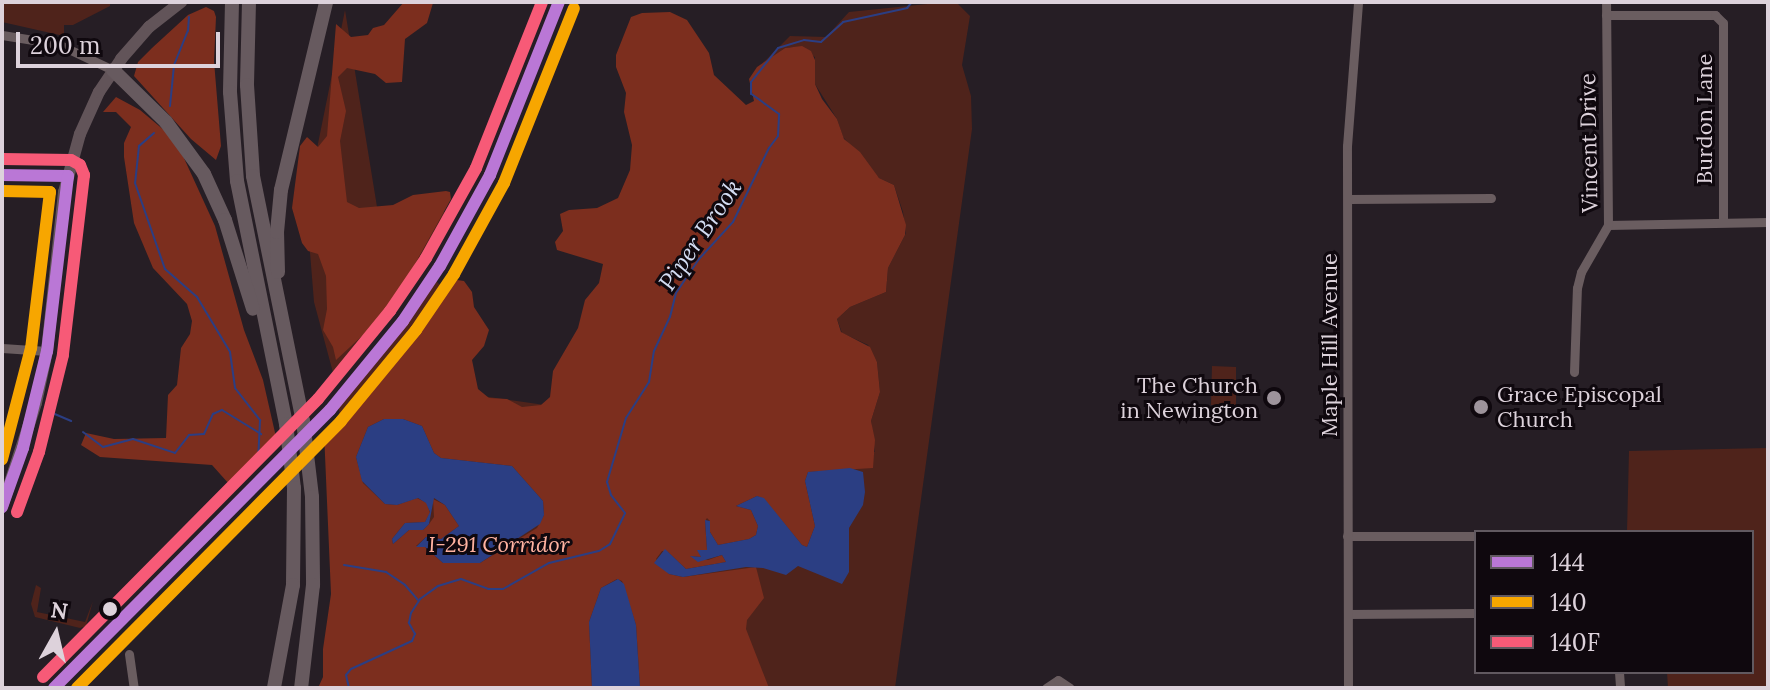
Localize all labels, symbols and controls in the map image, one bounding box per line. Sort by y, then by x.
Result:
scale bar [20,16,224,66]
text: 200 m [30,30,100,61]
street label: Burdon Lane [1692,53,1718,185]
street label: Vincent Drive [1575,73,1603,213]
water label: Piper Brook [652,174,748,296]
street label: Maple Hill Avenue [1317,253,1343,437]
place label: The Church in Newington [1120,372,1258,424]
place label: Grace Episcopal Church [1497,381,1662,432]
marker: The Church in Newington [1265,389,1283,407]
marker: Grace Episcopal Church [1472,398,1490,416]
legend [1474,530,1754,674]
park label: I-291 Corridor [428,532,570,558]
text: 144 [1550,547,1585,578]
text: 140 [1550,587,1587,618]
north arrow [16,594,96,674]
text: N [49,595,70,625]
unlabelled marker [102,601,118,617]
text: 140F [1550,627,1600,658]

